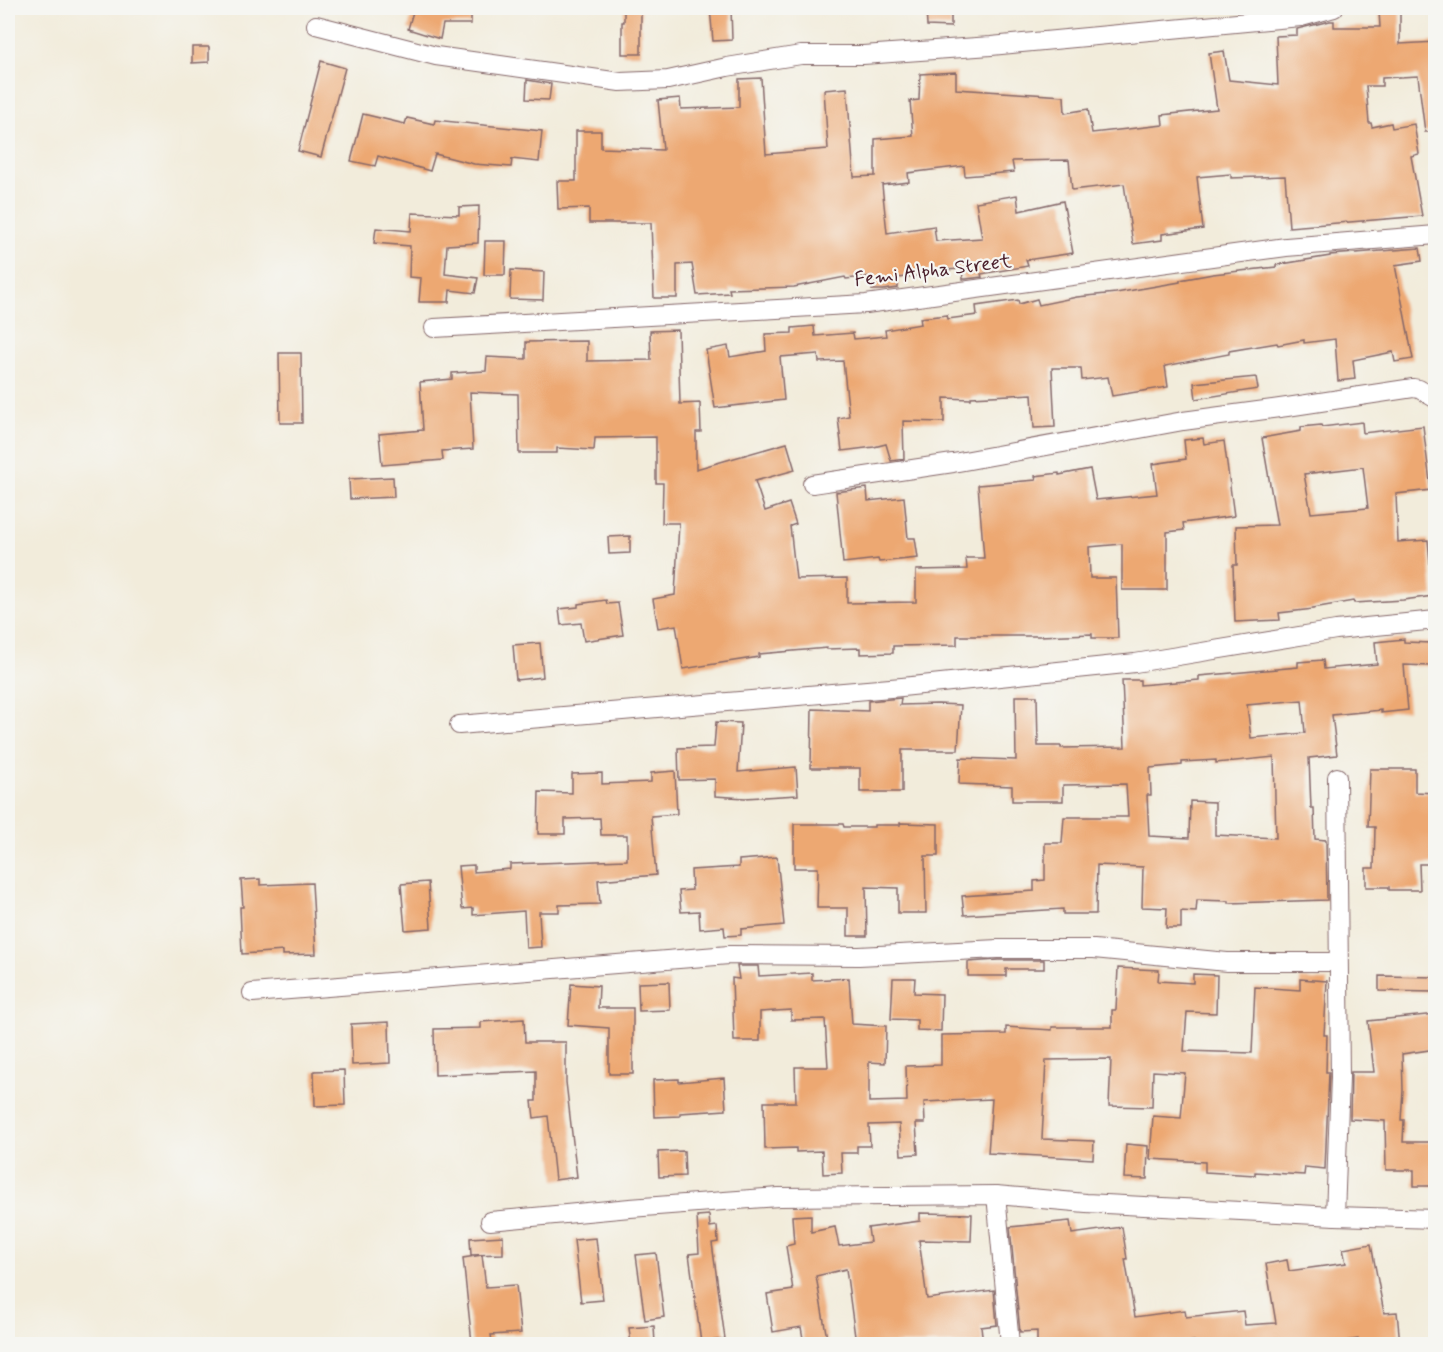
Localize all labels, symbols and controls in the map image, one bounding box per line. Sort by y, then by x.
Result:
street label: Femi Alpha Street [853,248,1013,294]

